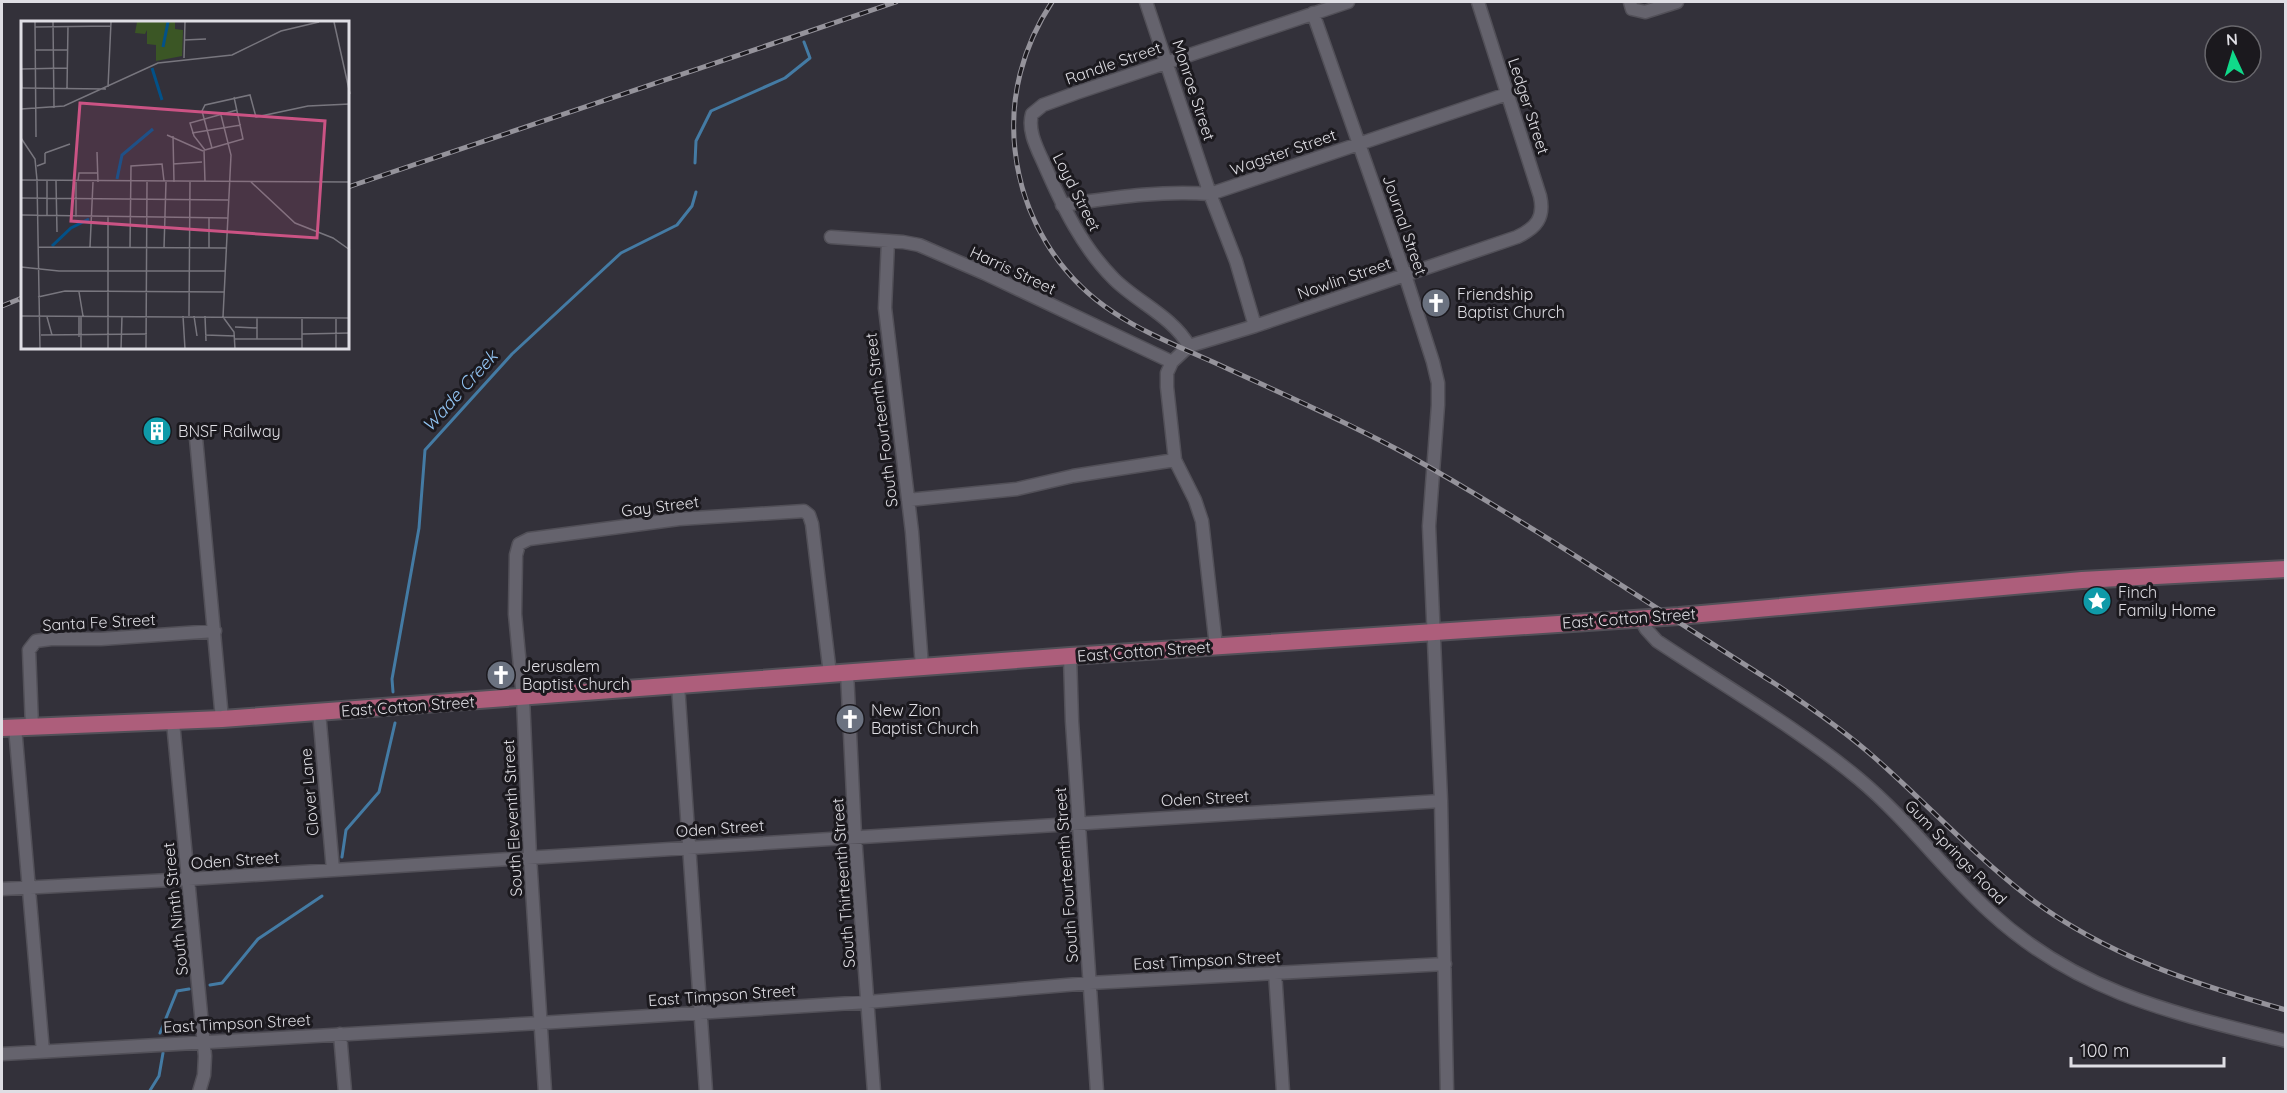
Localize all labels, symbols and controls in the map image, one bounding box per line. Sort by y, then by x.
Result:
inset map [21,21,350,350]
north arrow [2203,24,2263,84]
text: N [2225,29,2239,49]
street label: Randle Street [1062,37,1164,89]
street label: Monroe Street [1168,37,1220,143]
street label: Ledger Street [1504,55,1554,157]
street label: Wagster Street [1227,124,1339,180]
street label: Loyd Street [1049,150,1105,234]
street label: Journal Street [1378,172,1432,278]
street label: Harris Street [967,241,1059,299]
street label: Nowlin Street [1295,253,1393,303]
place label: Friendship Baptist Church [1457,284,1565,322]
church icon: Friendship Baptist Church [1420,287,1452,319]
street label: South Fourteenth Street [860,332,902,508]
water label: Wade Creek [417,344,503,436]
building icon: BNSF Railway [141,415,173,447]
place label: BNSF Railway [178,421,281,441]
street label: Gay Street [620,491,700,521]
place label: Finch Family Home [2118,582,2216,620]
place icon: Finch Family Home [2081,585,2113,617]
street label: East Cotton Street [1561,603,1697,633]
street label: Santa Fe Street [42,609,156,635]
street label: East Cotton Street [1076,636,1212,666]
place label: Jerusalem Baptist Church [522,656,630,694]
church icon: Jerusalem Baptist Church [485,659,517,691]
street label: East Cotton Street [340,691,476,721]
place label: New Zion Baptist Church [871,700,979,738]
church icon: New Zion Baptist Church [834,703,866,735]
street label: South Eleventh Street [498,739,526,897]
street label: Clover Lane [295,747,323,837]
street label: Oden Street [1160,786,1250,810]
street label: South Fourteenth Street [1050,787,1082,963]
street label: Gum Springs Road [1901,795,2011,909]
street label: South Thirteenth Street [827,797,859,969]
street label: Oden Street [675,815,765,841]
street label: South Ninth Street [158,842,192,976]
street label: Oden Street [190,847,280,873]
street label: East Timpson Street [1133,946,1281,974]
street label: East Timpson Street [647,980,797,1010]
street label: East Timpson Street [163,1009,311,1037]
scale bar [2071,1030,2224,1068]
text: 100 m [2080,1039,2129,1062]

